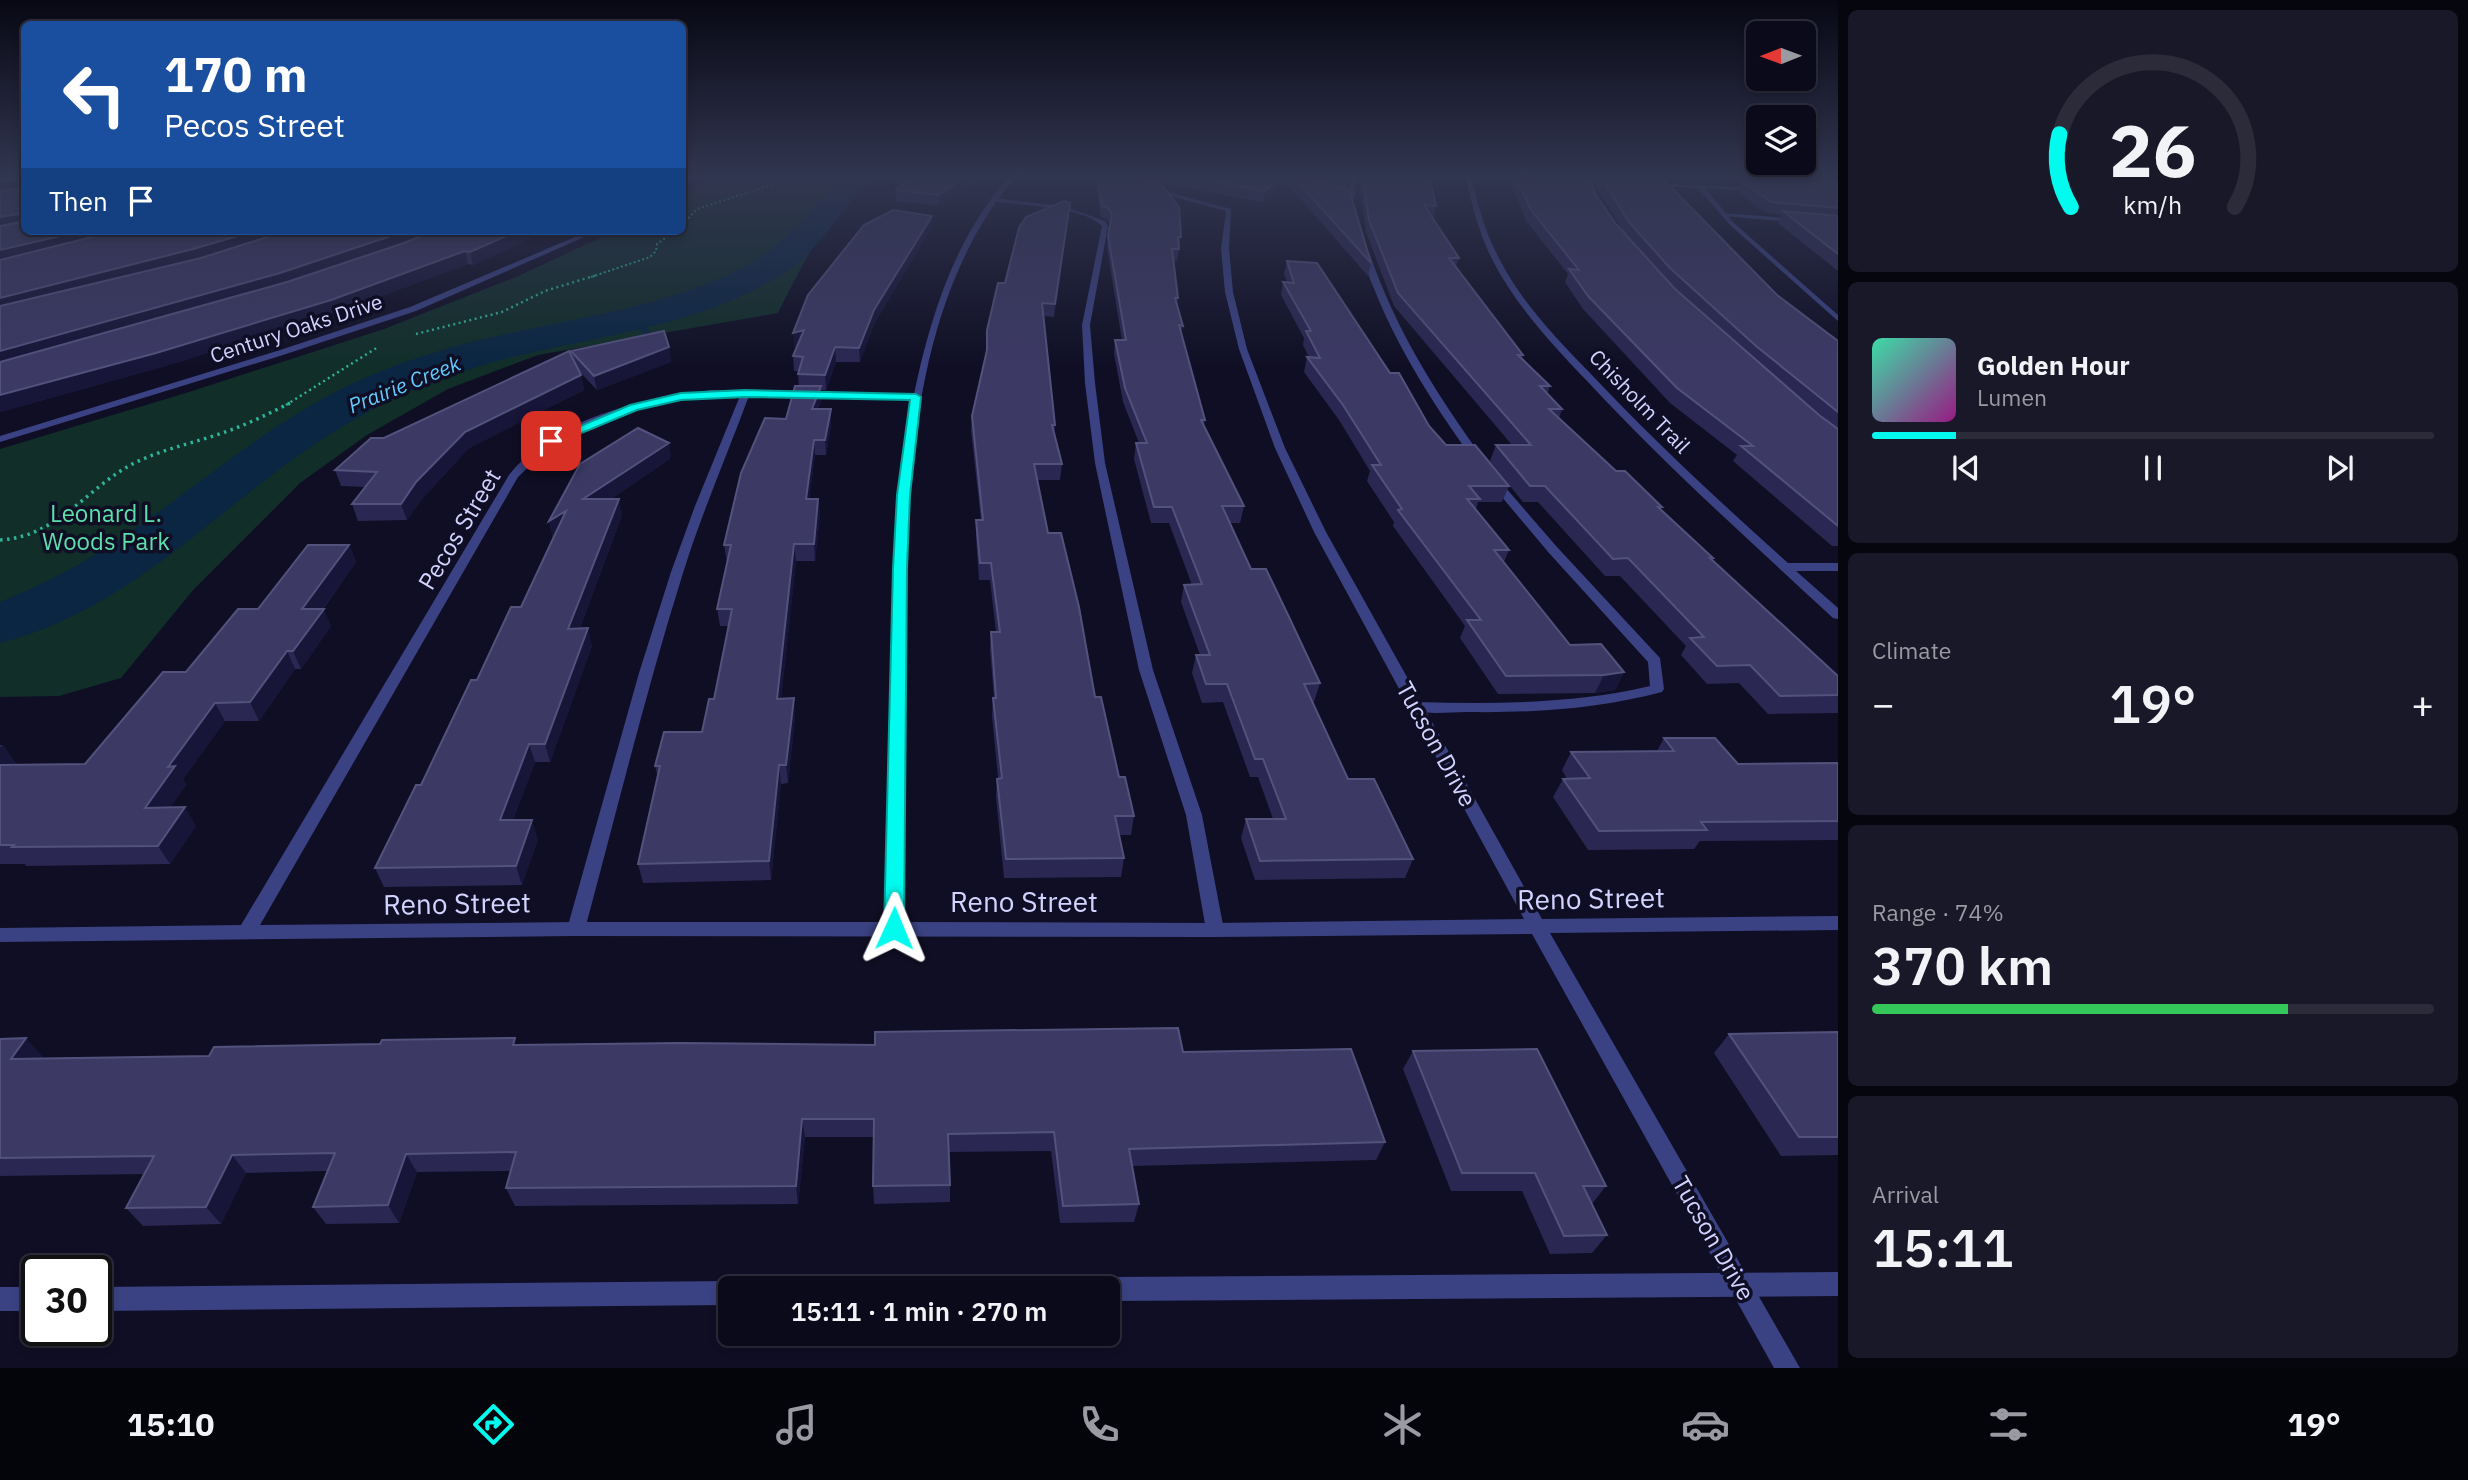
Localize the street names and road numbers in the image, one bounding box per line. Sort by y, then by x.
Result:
street label: Century Oaks Drive [206,287,386,369]
street label: Chisholm Trail [1583,343,1697,459]
street label: Pecos Street [410,463,508,595]
street label: Tucson Drive [1389,676,1485,812]
street label: Reno Street [1517,878,1665,918]
street label: Reno Street [383,883,531,923]
street label: Reno Street [950,883,1098,920]
street label: Tucson Drive [1666,1170,1762,1306]

